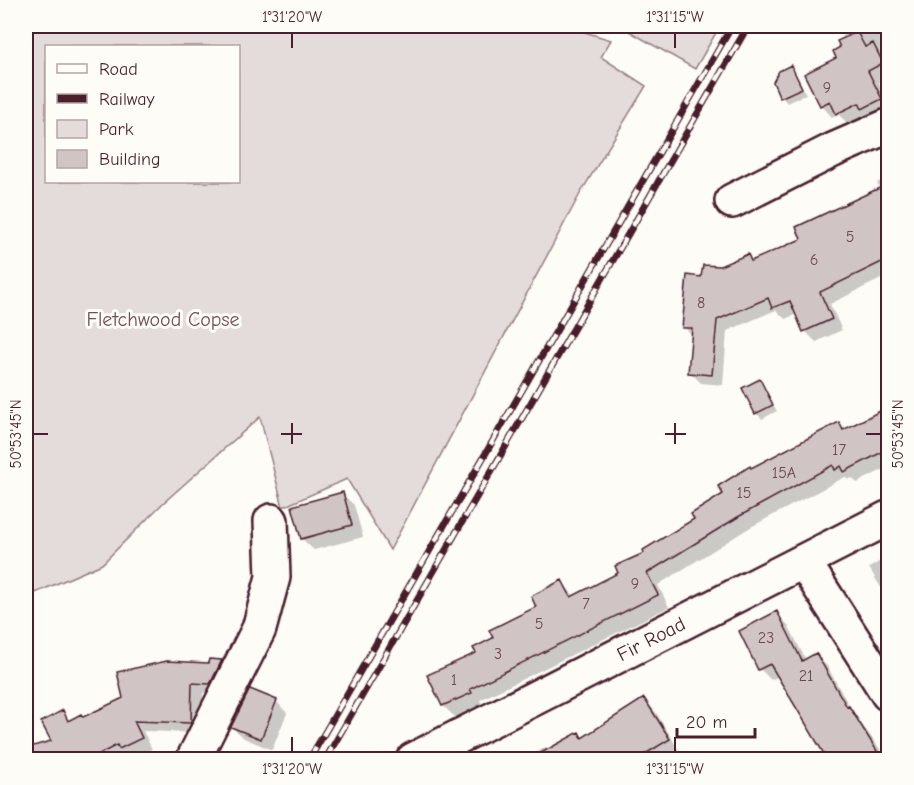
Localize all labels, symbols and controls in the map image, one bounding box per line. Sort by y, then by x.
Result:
text: 1°31'20"W [262,8,322,26]
text: 1°31'15"W [646,8,704,26]
legend [45,45,240,183]
text: Road [99,59,138,80]
house number: 9 [823,79,831,97]
text: Railway [99,89,156,110]
text: Park [99,119,134,140]
text: Building [99,149,161,170]
house number: 5 [846,228,854,246]
house number: 6 [810,251,818,269]
house number: 8 [697,294,705,312]
park label: Fletchwood Copse [86,308,240,331]
text: 50°53'45"N [7,399,25,469]
text: 50°53'45"N [889,399,907,469]
house number: 17 [832,441,846,459]
house number: 15A [772,464,796,482]
house number: 15 [736,484,752,502]
house number: 9 [631,575,639,593]
house number: 7 [582,595,590,613]
street label: Fir Road [613,612,689,666]
house number: 5 [535,615,543,633]
house number: 23 [758,629,774,647]
house number: 3 [494,645,502,663]
house number: 21 [799,667,813,685]
house number: 1 [451,671,457,689]
scale bar [677,701,755,739]
text: 20 m [686,712,727,733]
text: 1°31'20"W [262,760,322,778]
text: 1°31'15"W [646,760,704,778]

